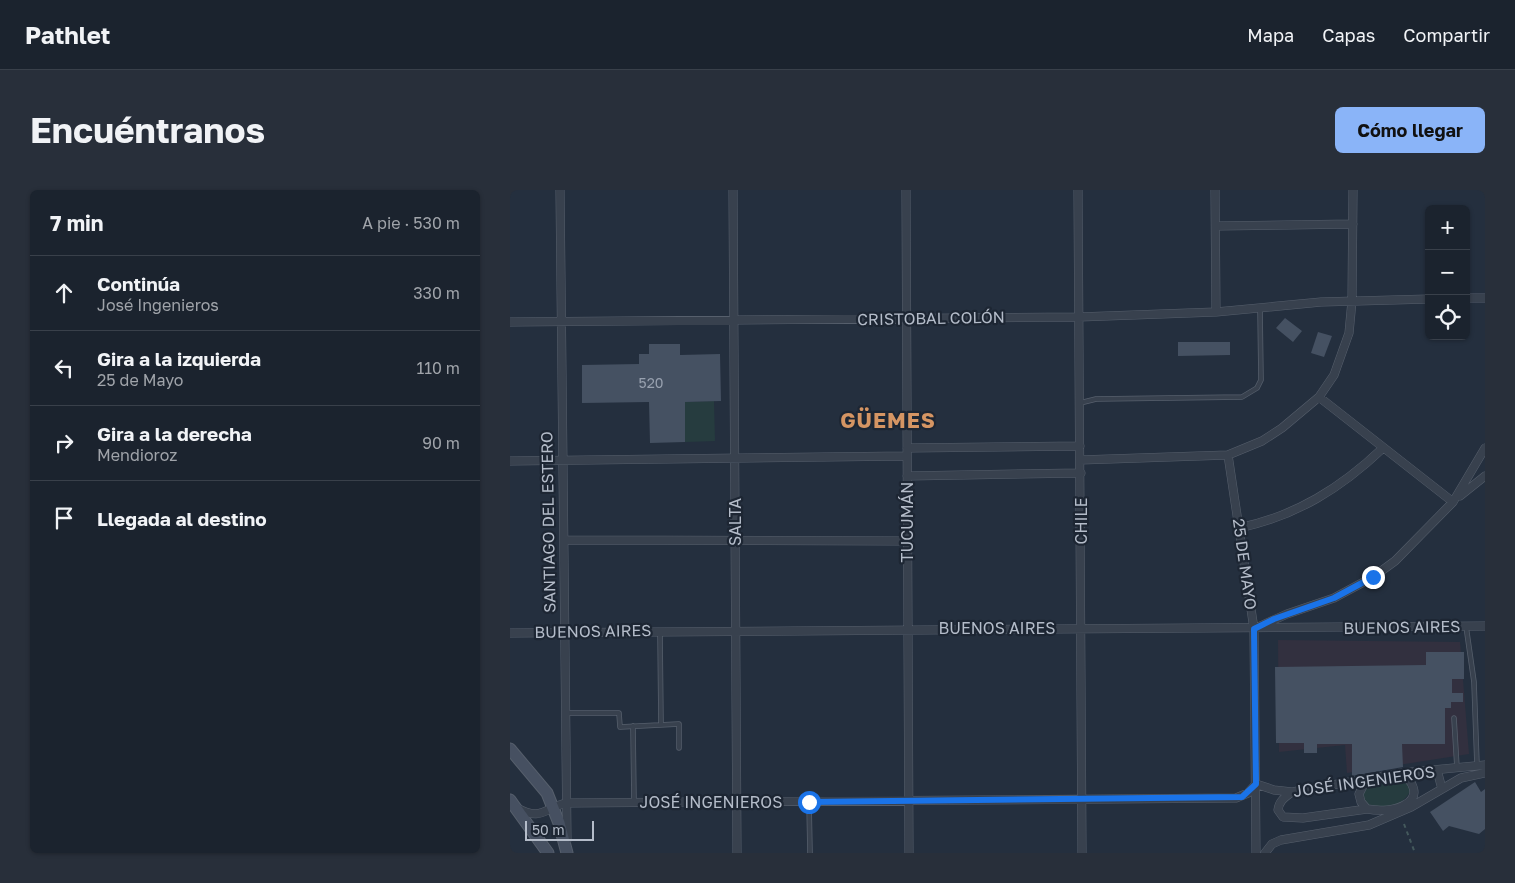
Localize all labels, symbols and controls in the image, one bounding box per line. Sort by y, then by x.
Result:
text: Pathlet [25,20,110,49]
text: Mapa [1247,24,1294,46]
text: Capas [1322,24,1375,46]
text: Compartir [1403,24,1490,46]
button: Cómo llegar [1335,107,1485,153]
text: Encuéntranos [30,109,265,151]
map controls [1425,205,1470,340]
button: + [1425,205,1470,250]
text: 7 min [50,210,104,236]
text: A pie · 530 m [362,213,460,233]
button: − [1425,250,1470,295]
text: Continúa [97,272,180,295]
icon: ahead [50,279,78,307]
text: 330 m [413,283,460,303]
text: José Ingenieros [97,295,219,315]
button: locate [1425,295,1470,340]
street label: CRISTOBAL COLÓN [857,307,1005,329]
text: Gira a la izquierda [97,347,261,370]
icon: left [50,354,78,382]
text: 110 m [416,358,460,378]
text: 25 de Mayo [97,370,183,390]
house number: 520 [639,374,663,391]
district label: GÜEMES [840,407,936,433]
text: Gira a la derecha [97,422,252,445]
icon: right [50,429,78,457]
street label: SANTIAGO DEL ESTERO [536,431,560,613]
text: 90 m [422,433,460,453]
text: Mendioroz [97,445,177,465]
street label: TUCUMÁN [897,482,917,562]
street label: SALTA [725,498,745,546]
street label: CHILE [1071,498,1091,544]
icon: arrive [50,504,78,532]
text: Llegada al destino [97,507,267,530]
street label: 25 DE MAYO [1229,517,1261,611]
route end [1362,566,1385,589]
street label: BUENOS AIRES [1343,616,1461,638]
street label: BUENOS AIRES [938,618,1056,638]
street label: BUENOS AIRES [534,620,652,642]
street label: JOSÉ INGENIEROS [1292,761,1436,801]
route start [798,791,821,814]
street label: JOSÉ INGENIEROS [640,792,782,812]
scale bar [525,818,594,841]
text: 50 m [532,821,565,838]

